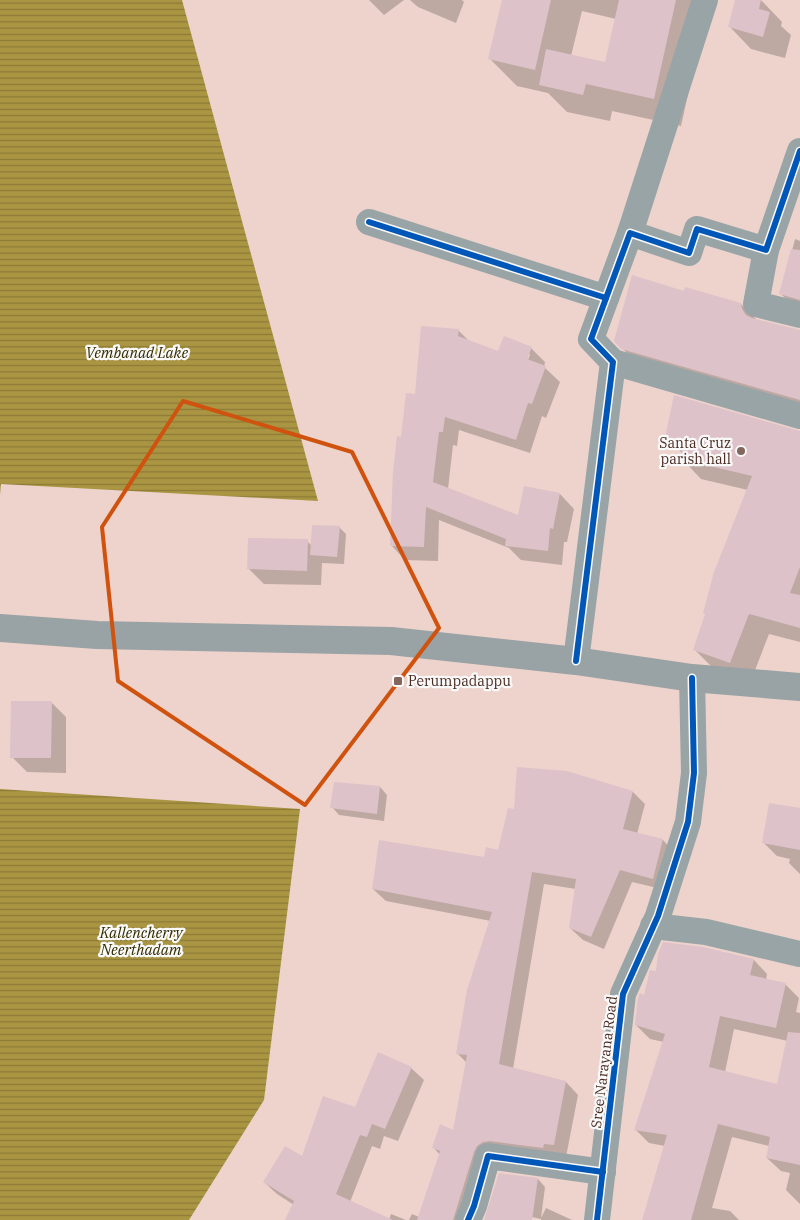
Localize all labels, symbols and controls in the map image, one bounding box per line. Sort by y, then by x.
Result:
water label: Vembanad Lake [86,343,189,362]
place label: Santa Cruz parish hall [659,434,731,468]
marker: Santa Cruz parish hall [735,445,747,457]
place label: Perumpadappu [408,672,511,690]
marker: Perumpadappu [392,675,404,687]
water label: Kallencherry Neerthadam [99,923,184,959]
street label: Sree Narayana Road [587,994,621,1129]

